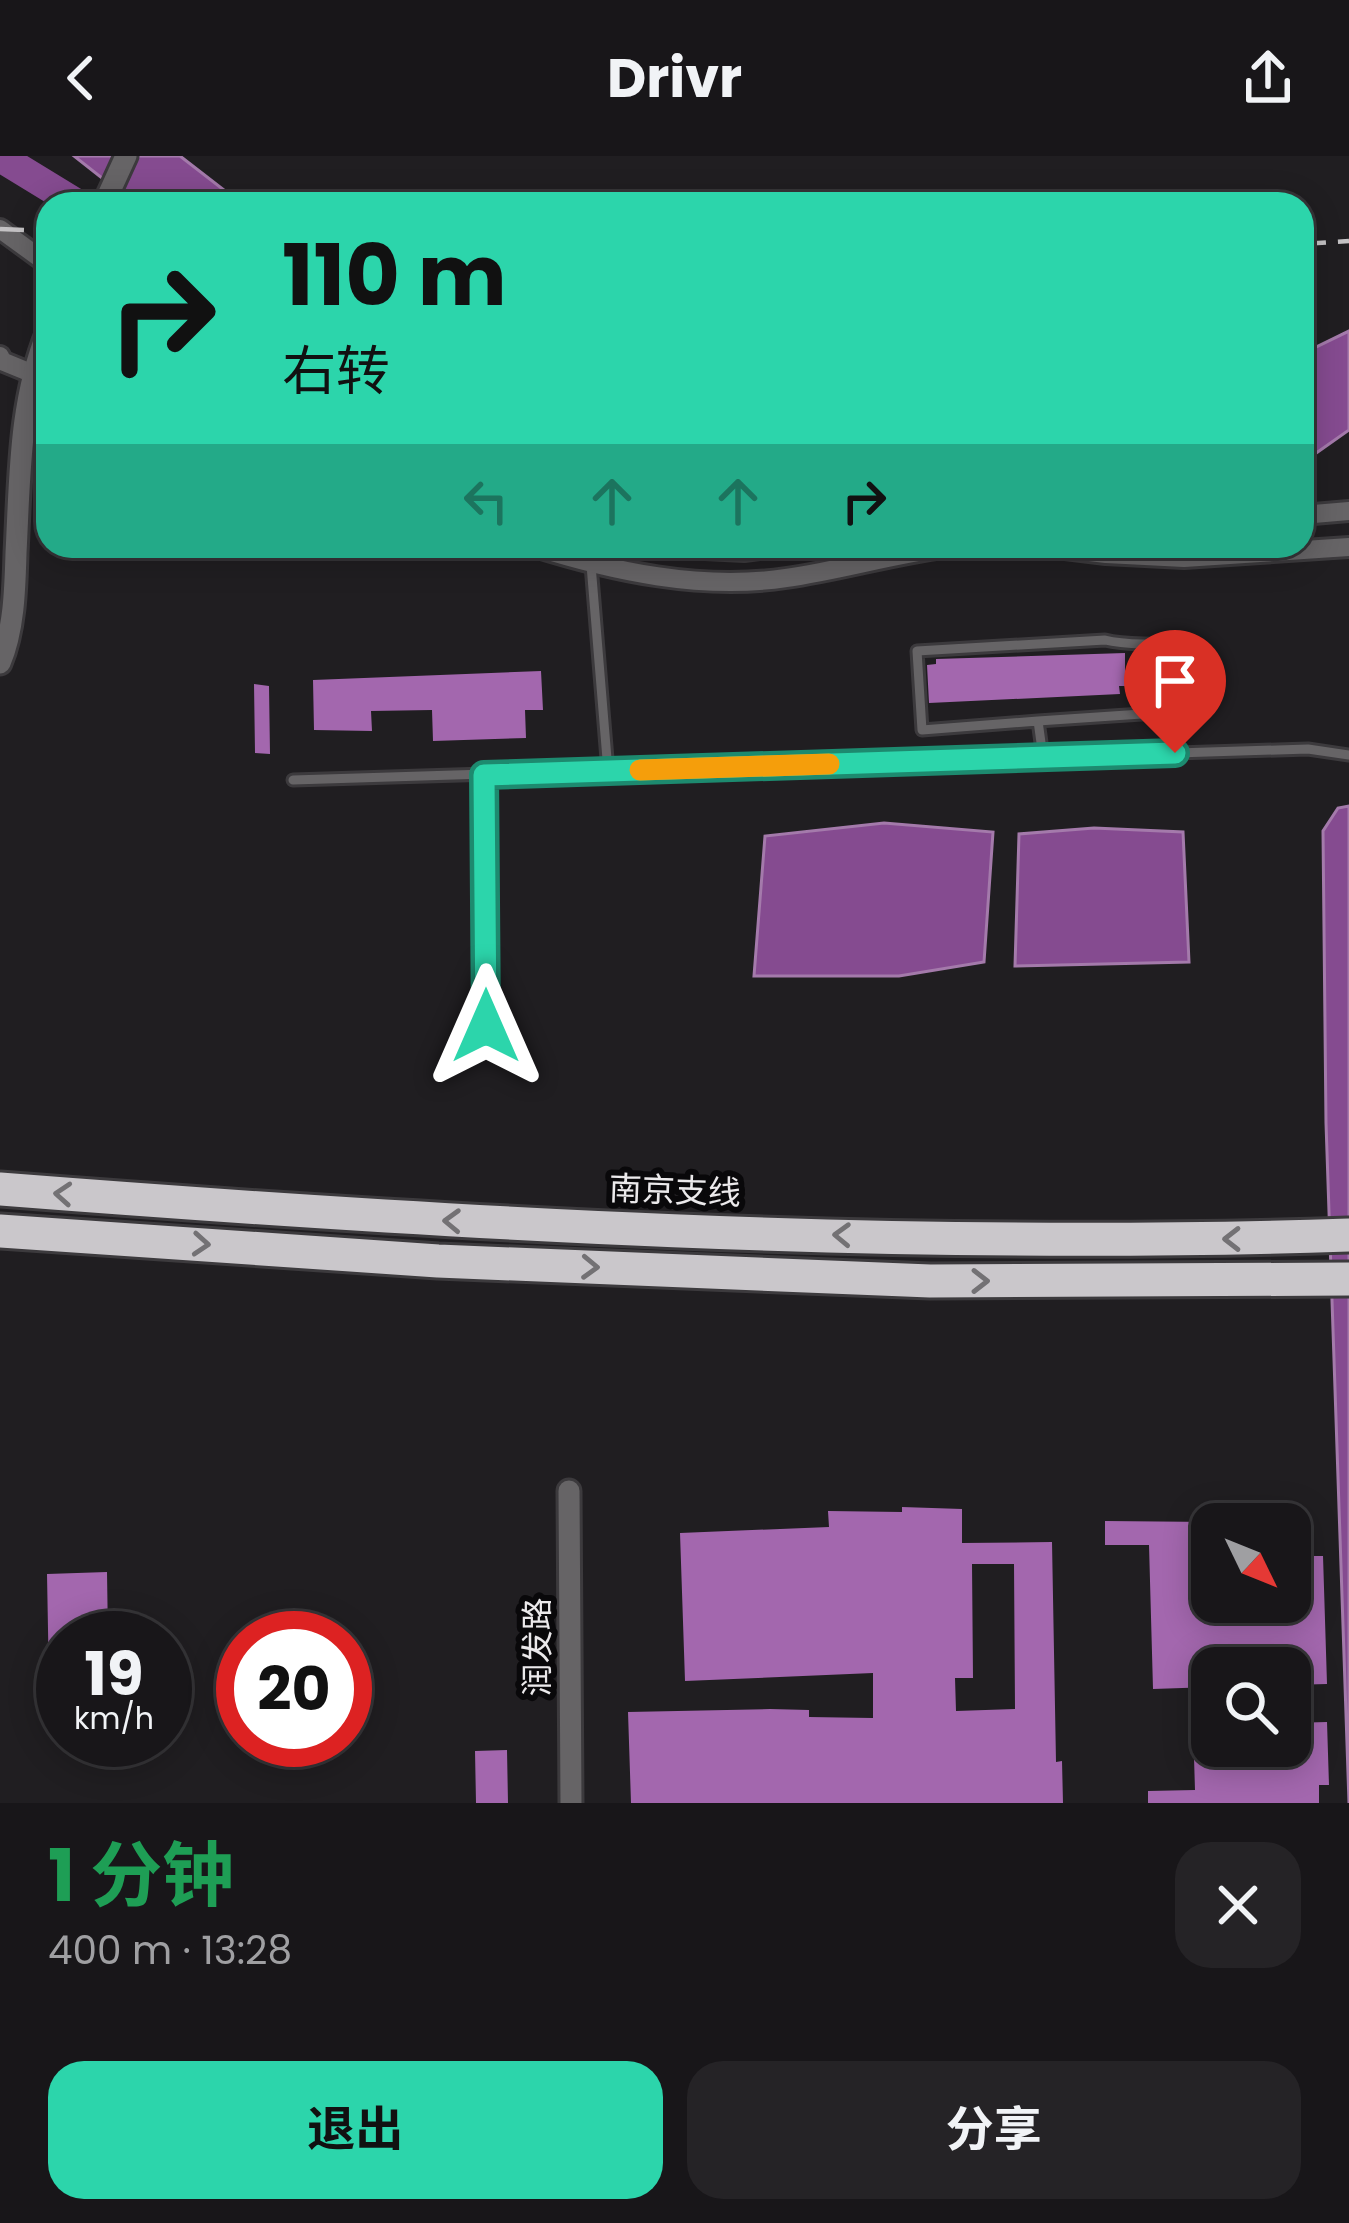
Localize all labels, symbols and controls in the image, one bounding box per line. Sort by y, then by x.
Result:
text: Drivr [607,40,742,116]
icon: back [48,45,114,111]
icon: share [1235,45,1301,111]
text: 110 m [282,217,507,334]
icon: right [84,240,240,396]
text: 右转 [282,333,390,409]
icon: left [453,468,519,534]
icon: ahead [579,468,645,534]
icon: ahead [705,468,771,534]
icon: right [831,468,897,534]
pin [1124,630,1226,753]
icon: arrive [1142,648,1208,714]
position arrow [423,963,549,1089]
street label: 南京支线 [608,1165,742,1216]
one-way arrow [53,1182,72,1208]
one-way arrow [442,1208,461,1234]
one-way arrow [832,1222,851,1248]
one-way arrow [1222,1226,1241,1252]
one-way arrow [192,1231,211,1257]
one-way arrow [581,1254,600,1280]
one-way arrow [972,1268,990,1294]
north arrow [1191,1503,1311,1623]
map controls [1191,1503,1311,1767]
street label: 润发路 [514,1598,561,1697]
speed limit sign: 20 [216,1611,372,1767]
text: 19 [84,1632,144,1716]
button: search [1191,1647,1311,1767]
text: km/h [74,1697,154,1740]
text: 1 分钟 [48,1825,234,1926]
button: close [1175,1842,1301,1968]
text: 400 m · 13:28 [48,1923,292,1978]
button: 退出 [48,2061,663,2199]
button: 分享 [687,2061,1301,2199]

